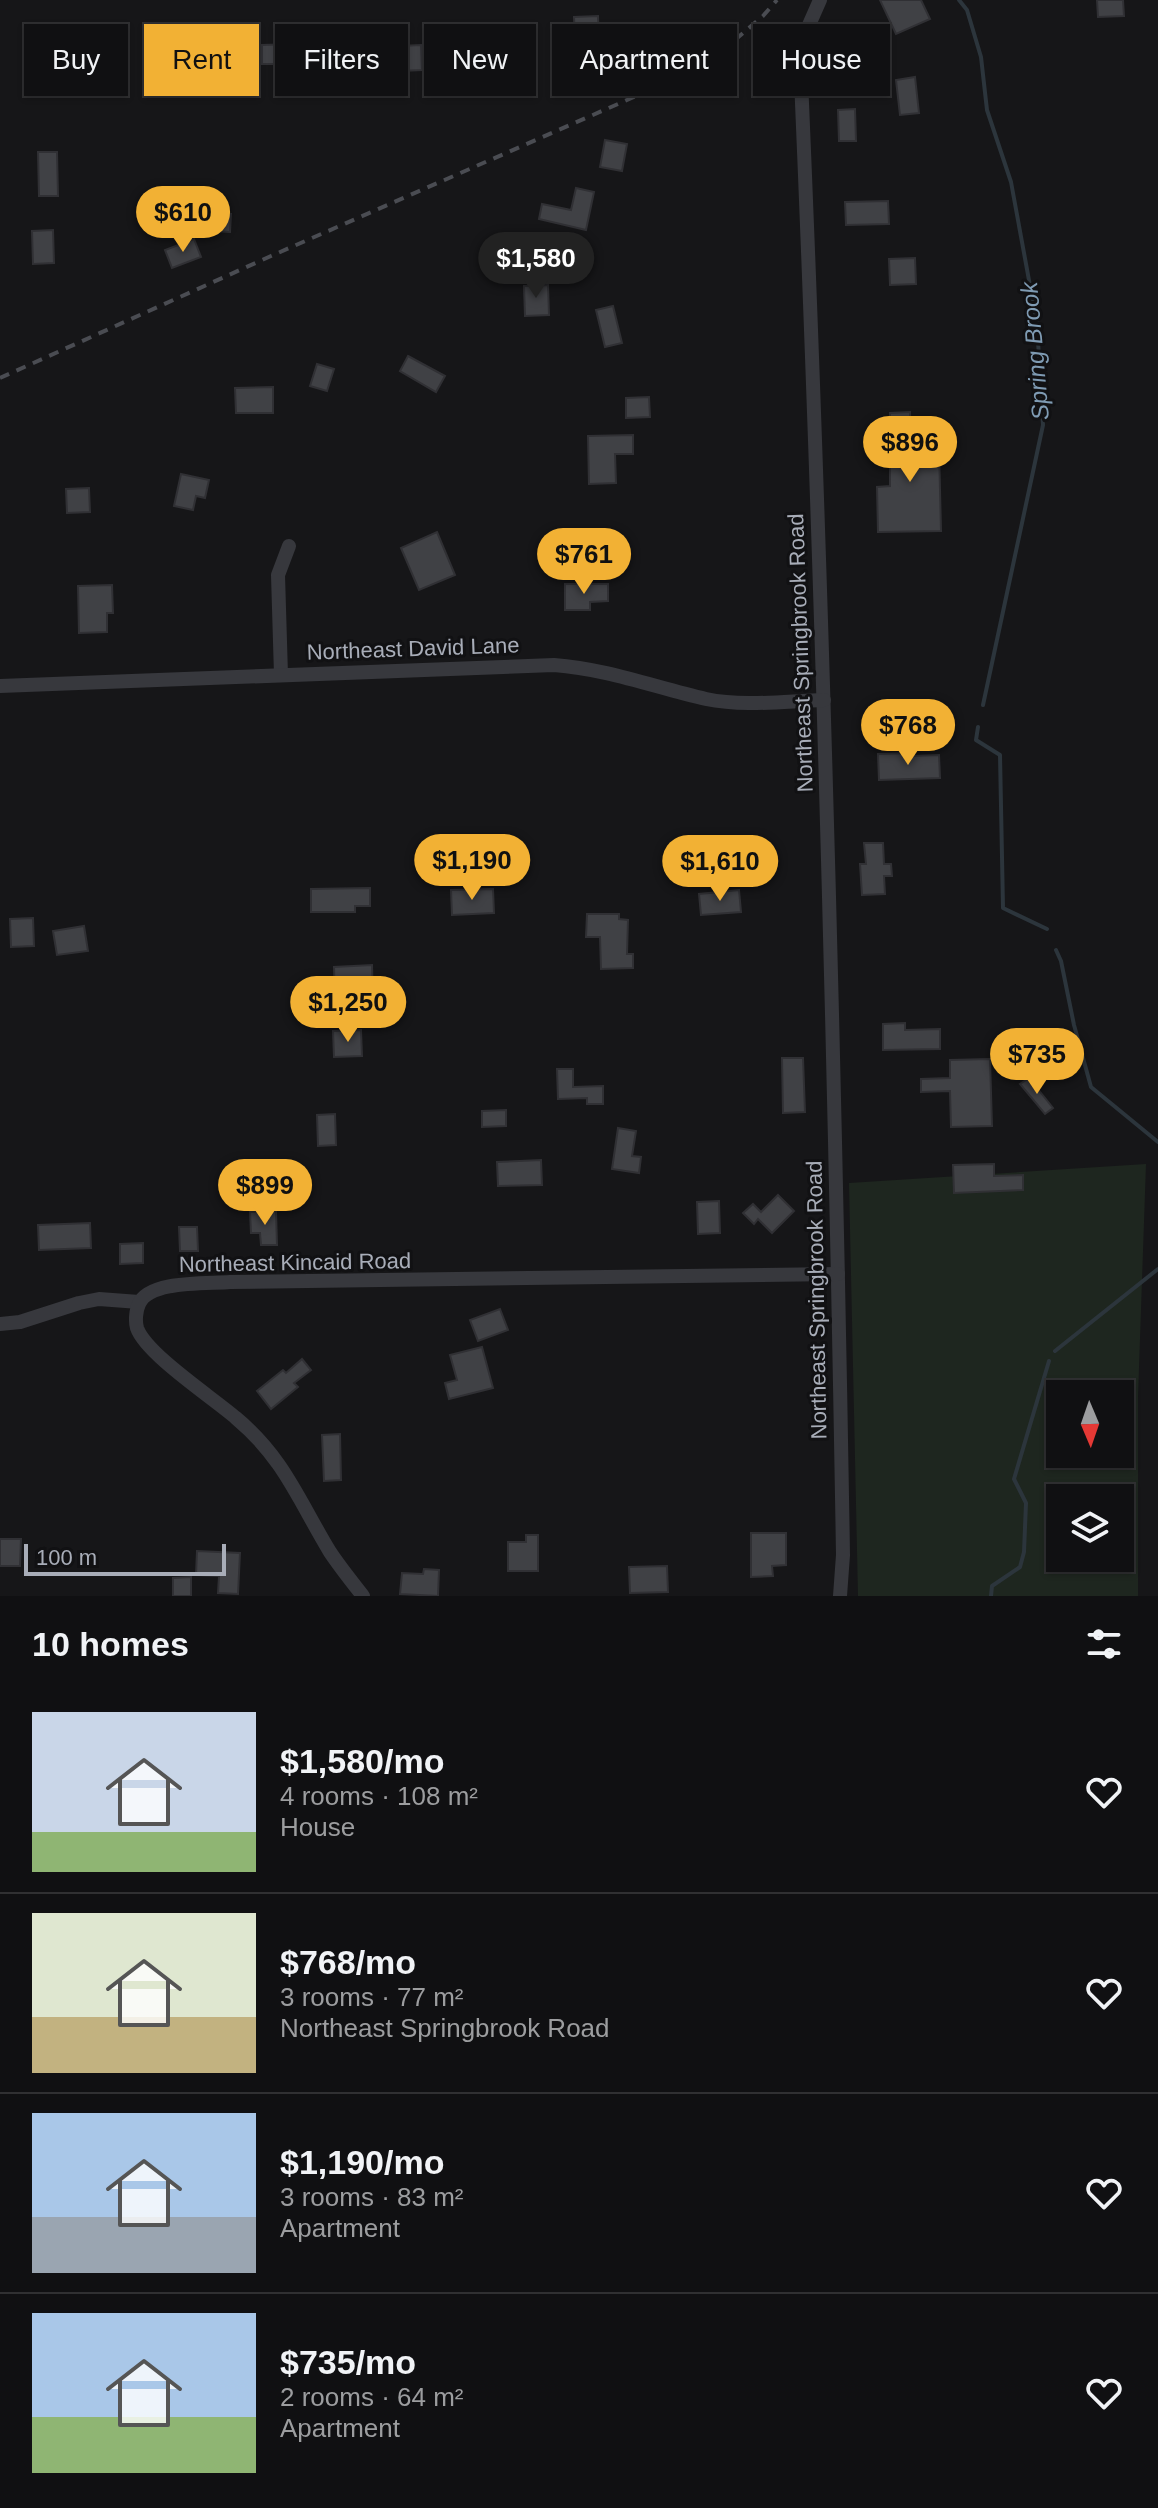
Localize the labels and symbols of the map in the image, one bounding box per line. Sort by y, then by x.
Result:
pin: $610 [136,186,230,254]
pin: $1,580 [471,232,601,300]
water label: Spring Brook [1015,279,1054,421]
pin: $896 [863,416,957,484]
street label: Northeast Springbrook Road [783,513,818,793]
pin: $761 [537,528,631,596]
street label: Northeast David Lane [306,632,520,665]
pin: $768 [861,699,955,767]
pin: $1,190 [407,834,537,902]
pin: $1,610 [655,835,785,903]
pin: $1,250 [283,976,413,1044]
pin: $735 [990,1028,1084,1096]
pin: $899 [218,1159,312,1227]
street label: Northeast Springbrook Road [802,1160,831,1440]
street label: Northeast Kincaid Road [179,1248,411,1277]
north arrow [1046,1380,1134,1468]
scale bar [24,1540,226,1576]

